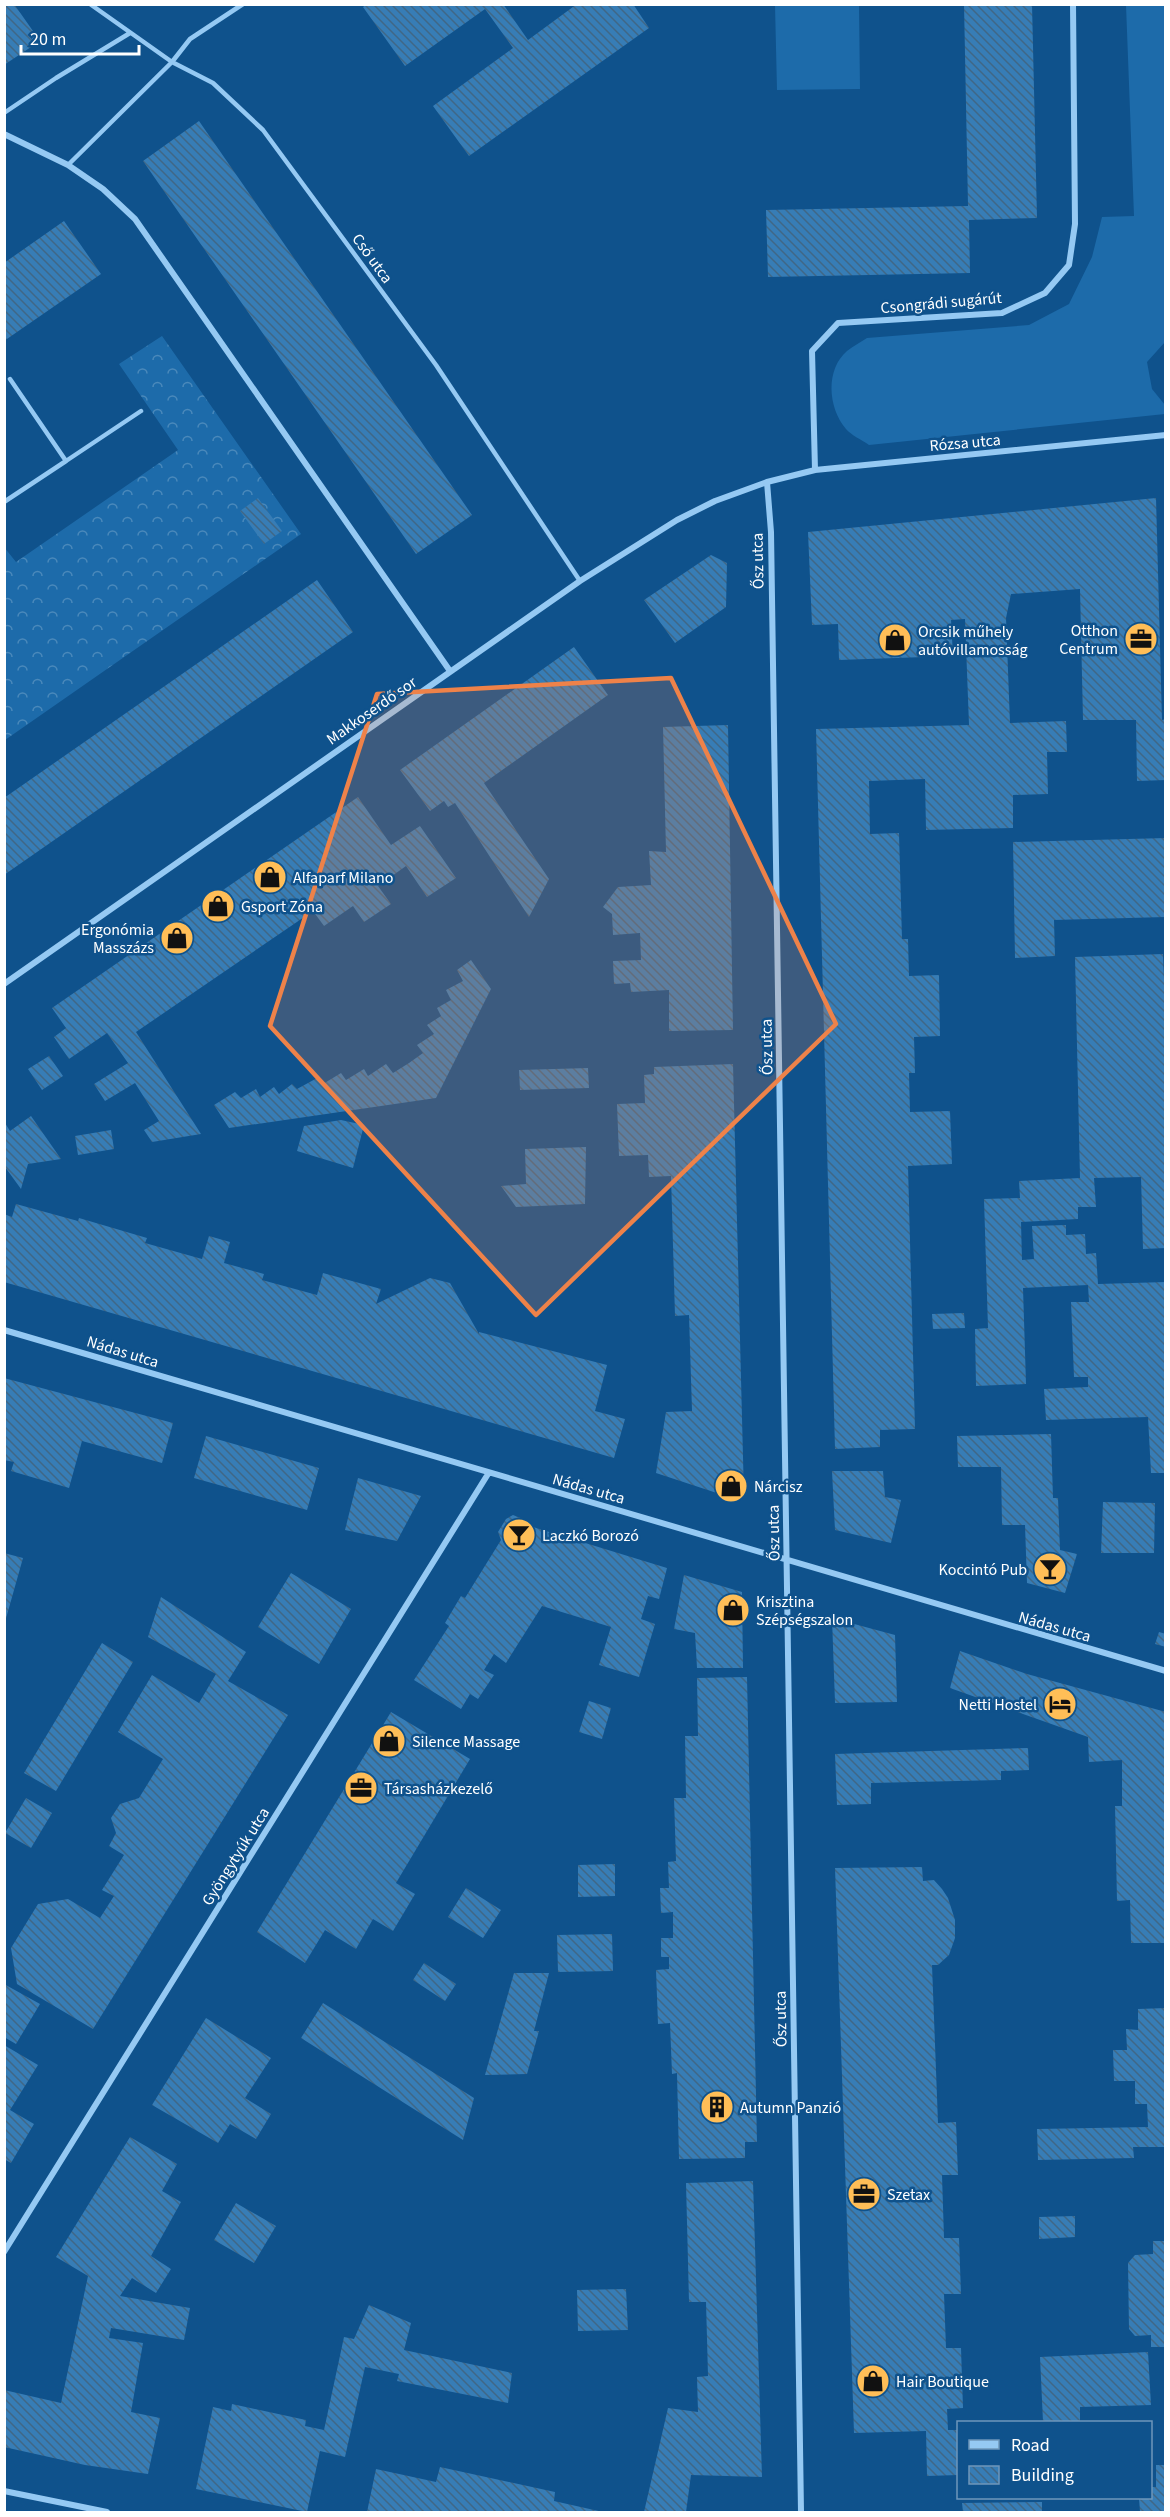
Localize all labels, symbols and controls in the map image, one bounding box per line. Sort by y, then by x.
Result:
scale bar [21,18,140,56]
text: 20 m [30,27,66,52]
street label: Cső utca [347,229,398,288]
street label: Csongrádi sugárút [880,287,1003,319]
street label: Rózsa utca [929,429,1002,457]
street label: Ősz utca [747,533,769,589]
place label: Otthon Centrum [1059,620,1118,660]
place label: Orcsik műhely autóvillamosság [918,621,1028,661]
office icon: Otthon Centrum [1123,621,1159,657]
shop icon: Orcsik műhely autóvillamosság [877,622,913,658]
street label: Makkoserdő sor [322,671,421,750]
shop icon: Alfaparf Milano [252,859,288,895]
place label: Alfaparf Milano [293,867,393,889]
shop icon: Gsport Zóna [200,888,236,924]
place label: Gsport Zóna [241,896,323,918]
place label: Ergonómia Masszázs [81,919,154,959]
shop icon: Ergonómia Masszázs [159,920,195,956]
street label: Ősz utca [756,1019,778,1075]
street label: Nádas utca [84,1331,161,1373]
street label: Nádas utca [550,1468,627,1510]
shop icon: Nárcisz [713,1468,749,1504]
place label: Nárcisz [754,1476,803,1498]
street label: Ősz utca [763,1505,785,1561]
bar icon: Laczkó Borozó [501,1517,537,1553]
place label: Laczkó Borozó [542,1525,639,1547]
bar icon: Koccintó Pub [1032,1551,1068,1587]
place label: Koccintó Pub [939,1559,1027,1581]
place label: Krisztina Szépségszalon [756,1591,853,1631]
shop icon: Krisztina Szépségszalon [715,1592,751,1628]
street label: Nádas utca [1016,1606,1093,1648]
hotel icon: Netti Hostel [1042,1686,1078,1722]
place label: Netti Hostel [959,1694,1037,1716]
shop icon: Silence Massage [371,1723,407,1759]
place label: Silence Massage [412,1731,520,1753]
office icon: Társasházkezelő [343,1770,379,1806]
place label: Társasházkezelő [384,1778,493,1800]
street label: Gyöngytyúk utca [197,1803,275,1910]
street label: Ősz utca [770,1991,792,2047]
building icon: Autumn Panzió [699,2089,735,2125]
place label: Autumn Panzió [740,2097,841,2119]
office icon: Szetax [846,2176,882,2212]
place label: Szetax [887,2184,930,2206]
shop icon: Hair Boutique [855,2363,891,2399]
place label: Hair Boutique [896,2371,989,2393]
legend [957,2421,1152,2499]
text: Road [1011,2433,1050,2458]
text: Building [1011,2463,1074,2488]

